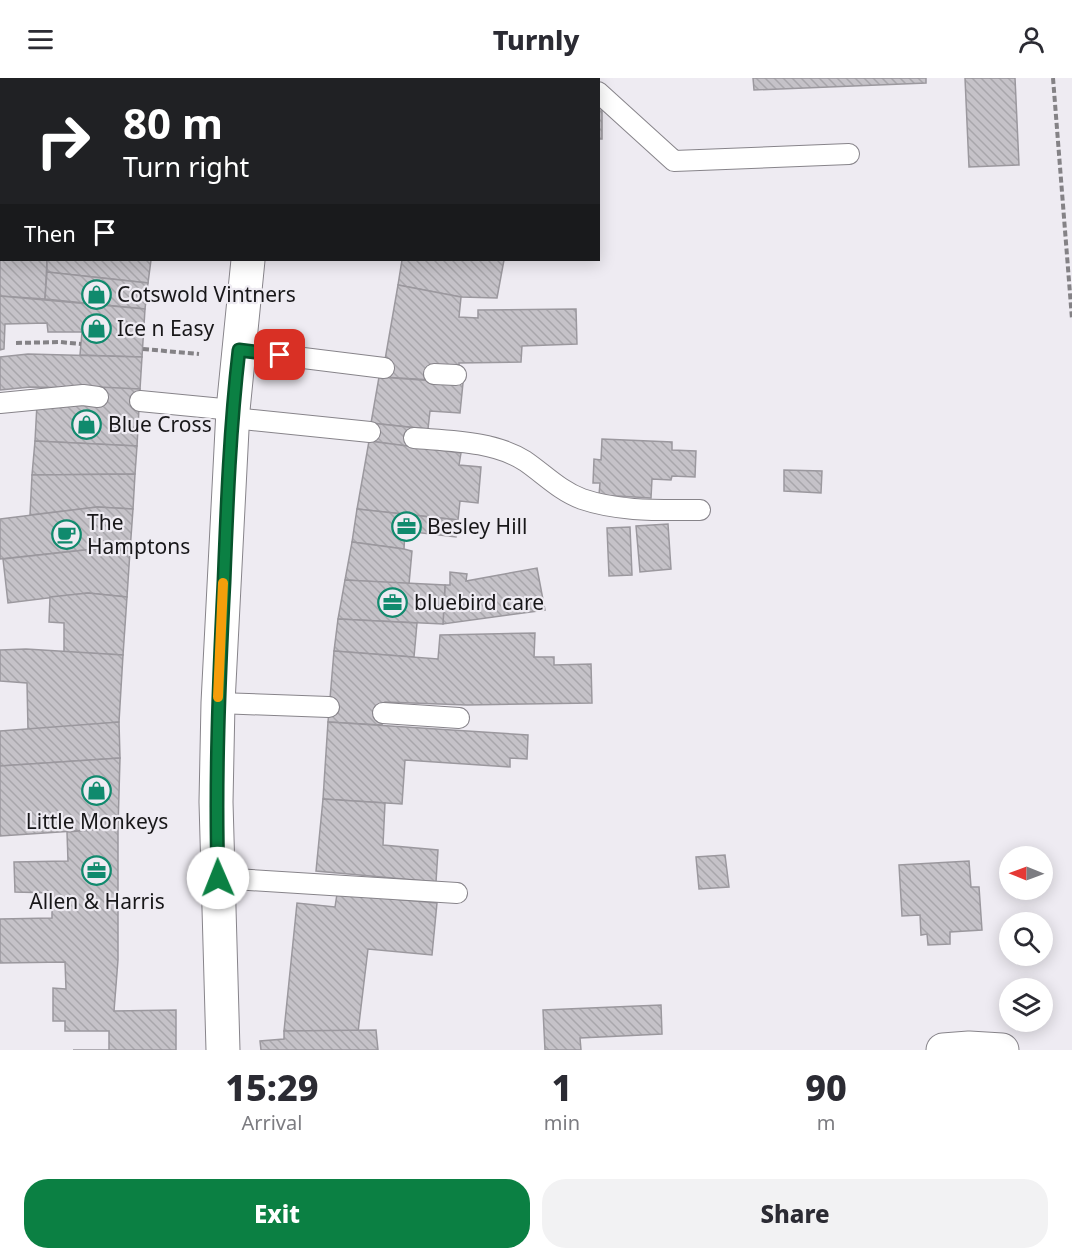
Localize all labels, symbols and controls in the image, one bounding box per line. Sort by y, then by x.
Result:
text: Turnly [493,21,579,58]
icon: menu [24,23,57,56]
icon: person [1015,23,1048,56]
text: 80 m [123,94,223,151]
icon: right [24,102,102,180]
text: Turn right [123,148,249,185]
icon: arrive [88,216,121,249]
text: Then [24,218,76,248]
shop icon: Cotswold Vintners [80,278,112,310]
place label: Cotswold Vintners [117,280,296,308]
shop icon: Ice n Easy [80,312,112,344]
place label: Ice n Easy [117,314,214,342]
pin [254,329,305,380]
icon: arrive [263,338,296,371]
shop icon: Blue Cross [71,408,103,440]
place label: Blue Cross [108,410,212,438]
place label: The Hamptons [87,508,190,560]
office icon: Besley Hill [390,510,422,542]
place label: Besley Hill [427,512,527,540]
cafe icon: The Hamptons [50,518,82,550]
office icon: bluebird care [377,586,409,618]
place label: bluebird care [414,588,544,616]
shop icon: Little Monkeys [81,774,113,806]
place label: Little Monkeys [26,807,168,835]
position arrow [186,846,250,910]
north arrow [999,846,1053,900]
map controls [999,846,1053,1032]
office icon: Allen & Harris [81,854,113,886]
place label: Allen & Harris [29,887,165,915]
button: search [999,912,1053,966]
button: layers [999,978,1053,1032]
text: 15:29 [225,1063,319,1112]
text: 1 [552,1063,572,1112]
text: 90 [805,1063,847,1112]
text: Arrival [241,1109,302,1136]
text: min [544,1109,580,1136]
text: m [817,1109,835,1136]
button: Exit [24,1179,530,1248]
button: Share [542,1179,1048,1248]

